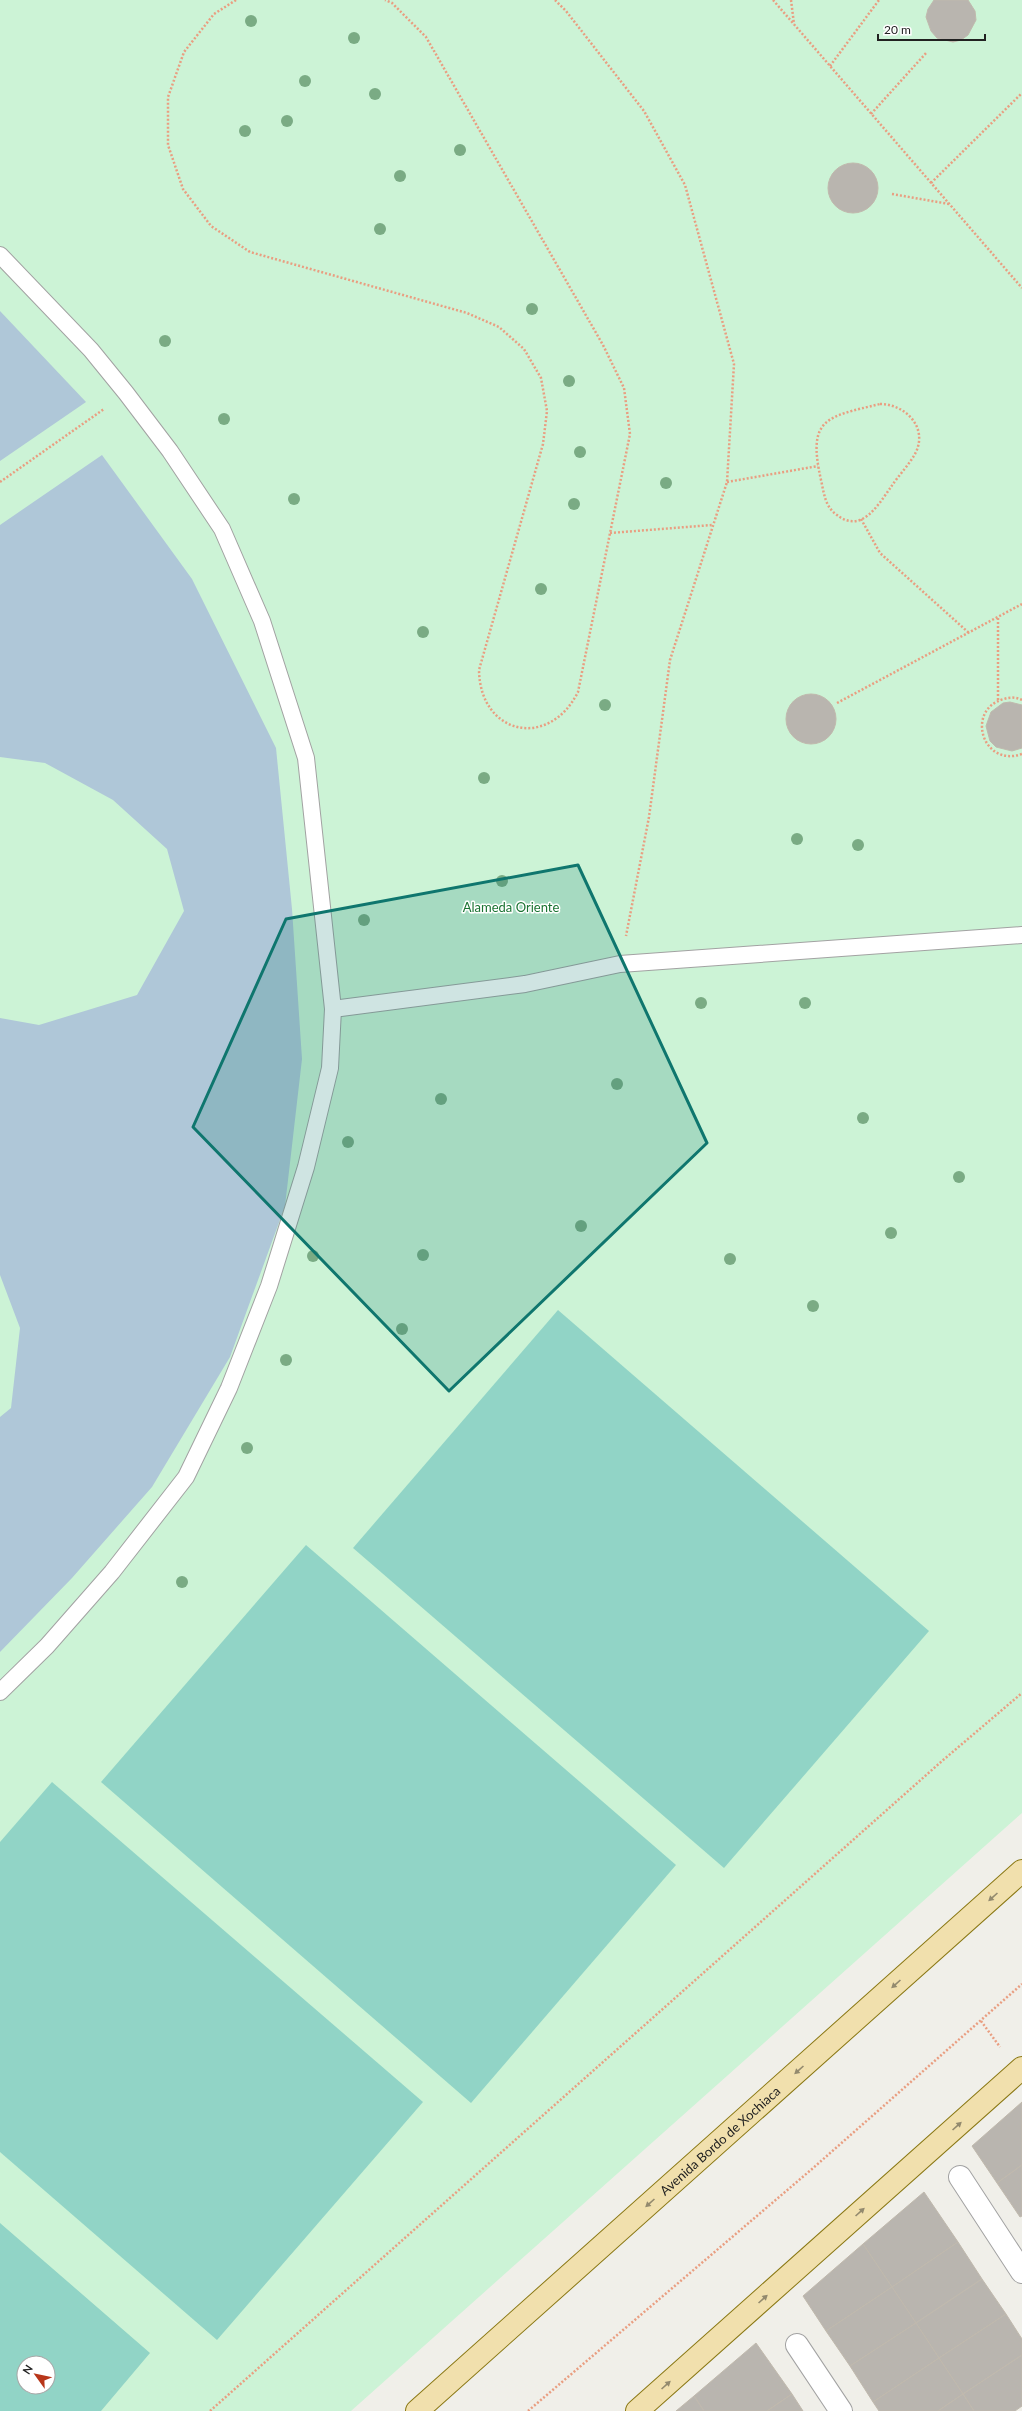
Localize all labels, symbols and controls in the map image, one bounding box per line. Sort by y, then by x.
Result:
scale bar [878,16,985,42]
text: 20 m [884,22,911,37]
park label: Alameda Oriente [463,899,559,915]
one-way arrow [988,1892,998,1902]
one-way arrow [891,1979,901,1988]
one-way arrow [794,2066,804,2075]
street label: Avenida Bordo de Xochiaca [656,2083,783,2199]
one-way arrow [952,2121,963,2130]
one-way arrow [645,2199,655,2208]
one-way arrow [855,2208,865,2217]
one-way arrow [758,2294,768,2303]
north arrow [16,2355,56,2395]
text: N [19,2362,35,2376]
one-way arrow [661,2380,671,2390]

